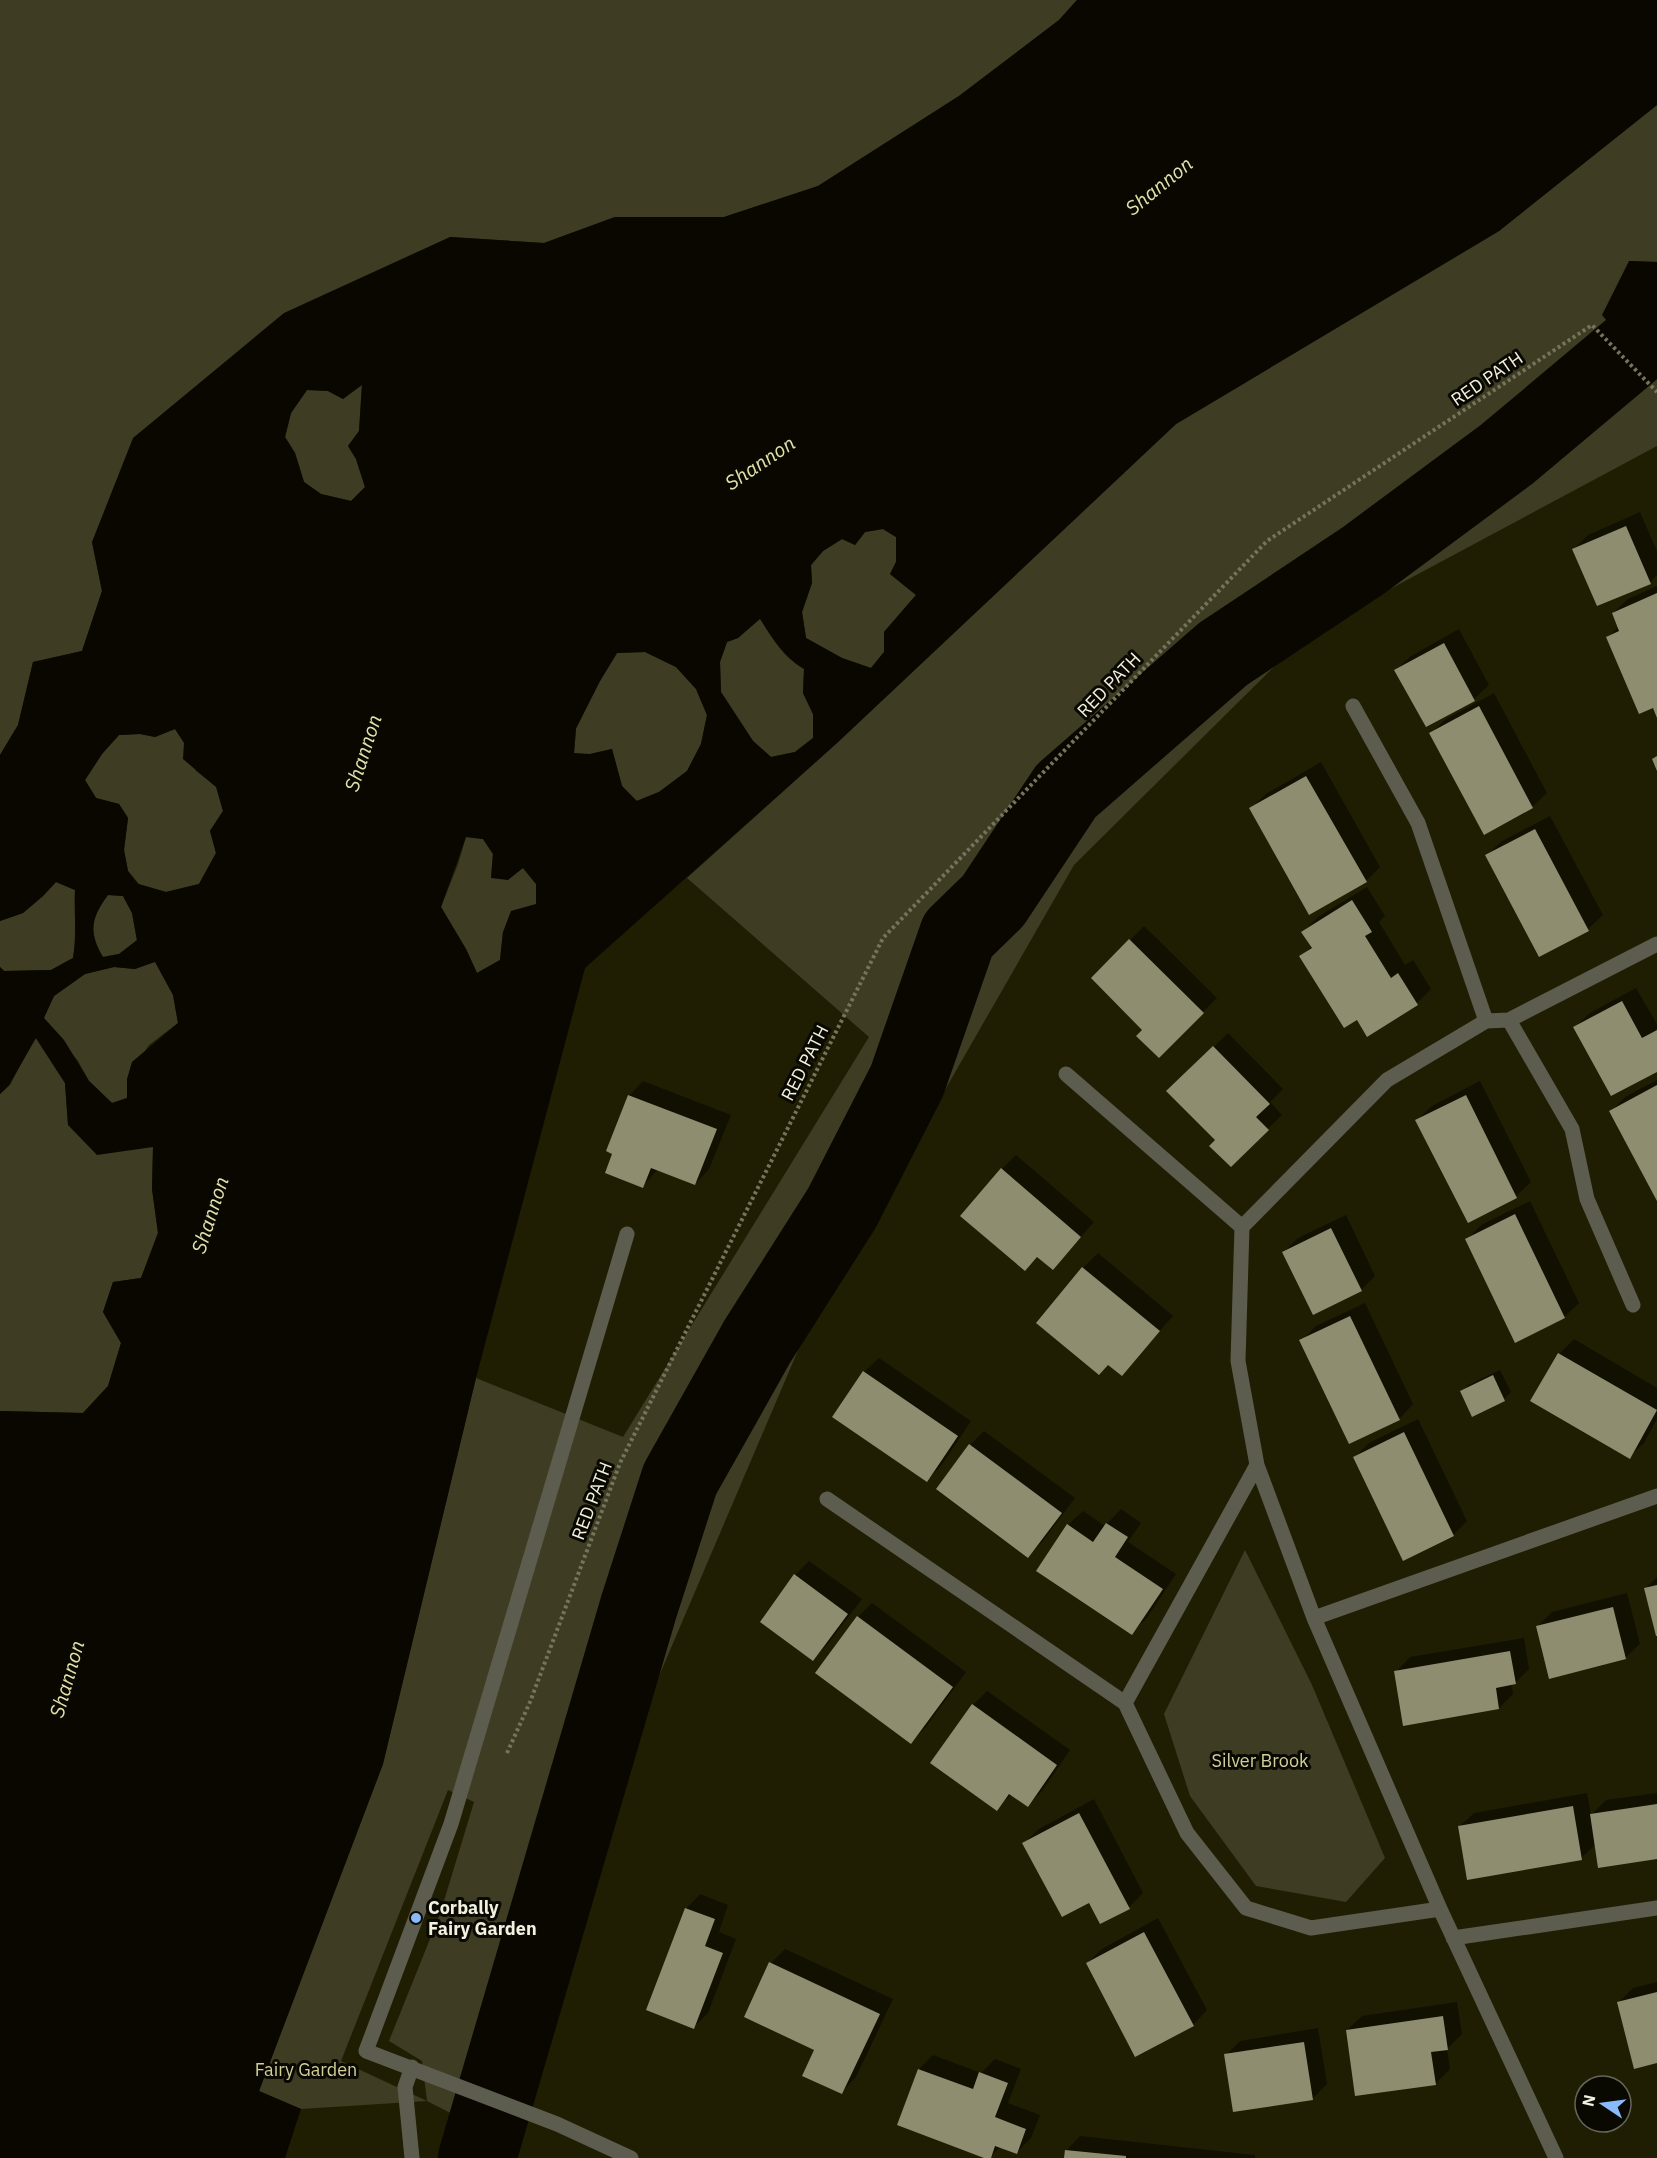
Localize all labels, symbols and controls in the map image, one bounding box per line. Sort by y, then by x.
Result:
water label: Shannon [1119,150,1198,221]
street label: RED PATH [1446,346,1527,411]
water label: Shannon [719,429,800,496]
street label: RED PATH [1072,647,1145,722]
water label: Shannon [337,711,388,795]
street label: RED PATH [776,1021,833,1104]
water label: Shannon [184,1173,235,1257]
street label: RED PATH [566,1459,617,1543]
water label: Shannon [43,1637,90,1721]
park label: Silver Brook [1211,1749,1309,1772]
place label: Corbally Fairy Garden [428,1896,537,1940]
marker: Corbally Fairy Garden [409,1911,423,1925]
park label: Fairy Garden [255,2058,357,2081]
north arrow [1573,2074,1633,2134]
text: N [1577,2093,1599,2109]

